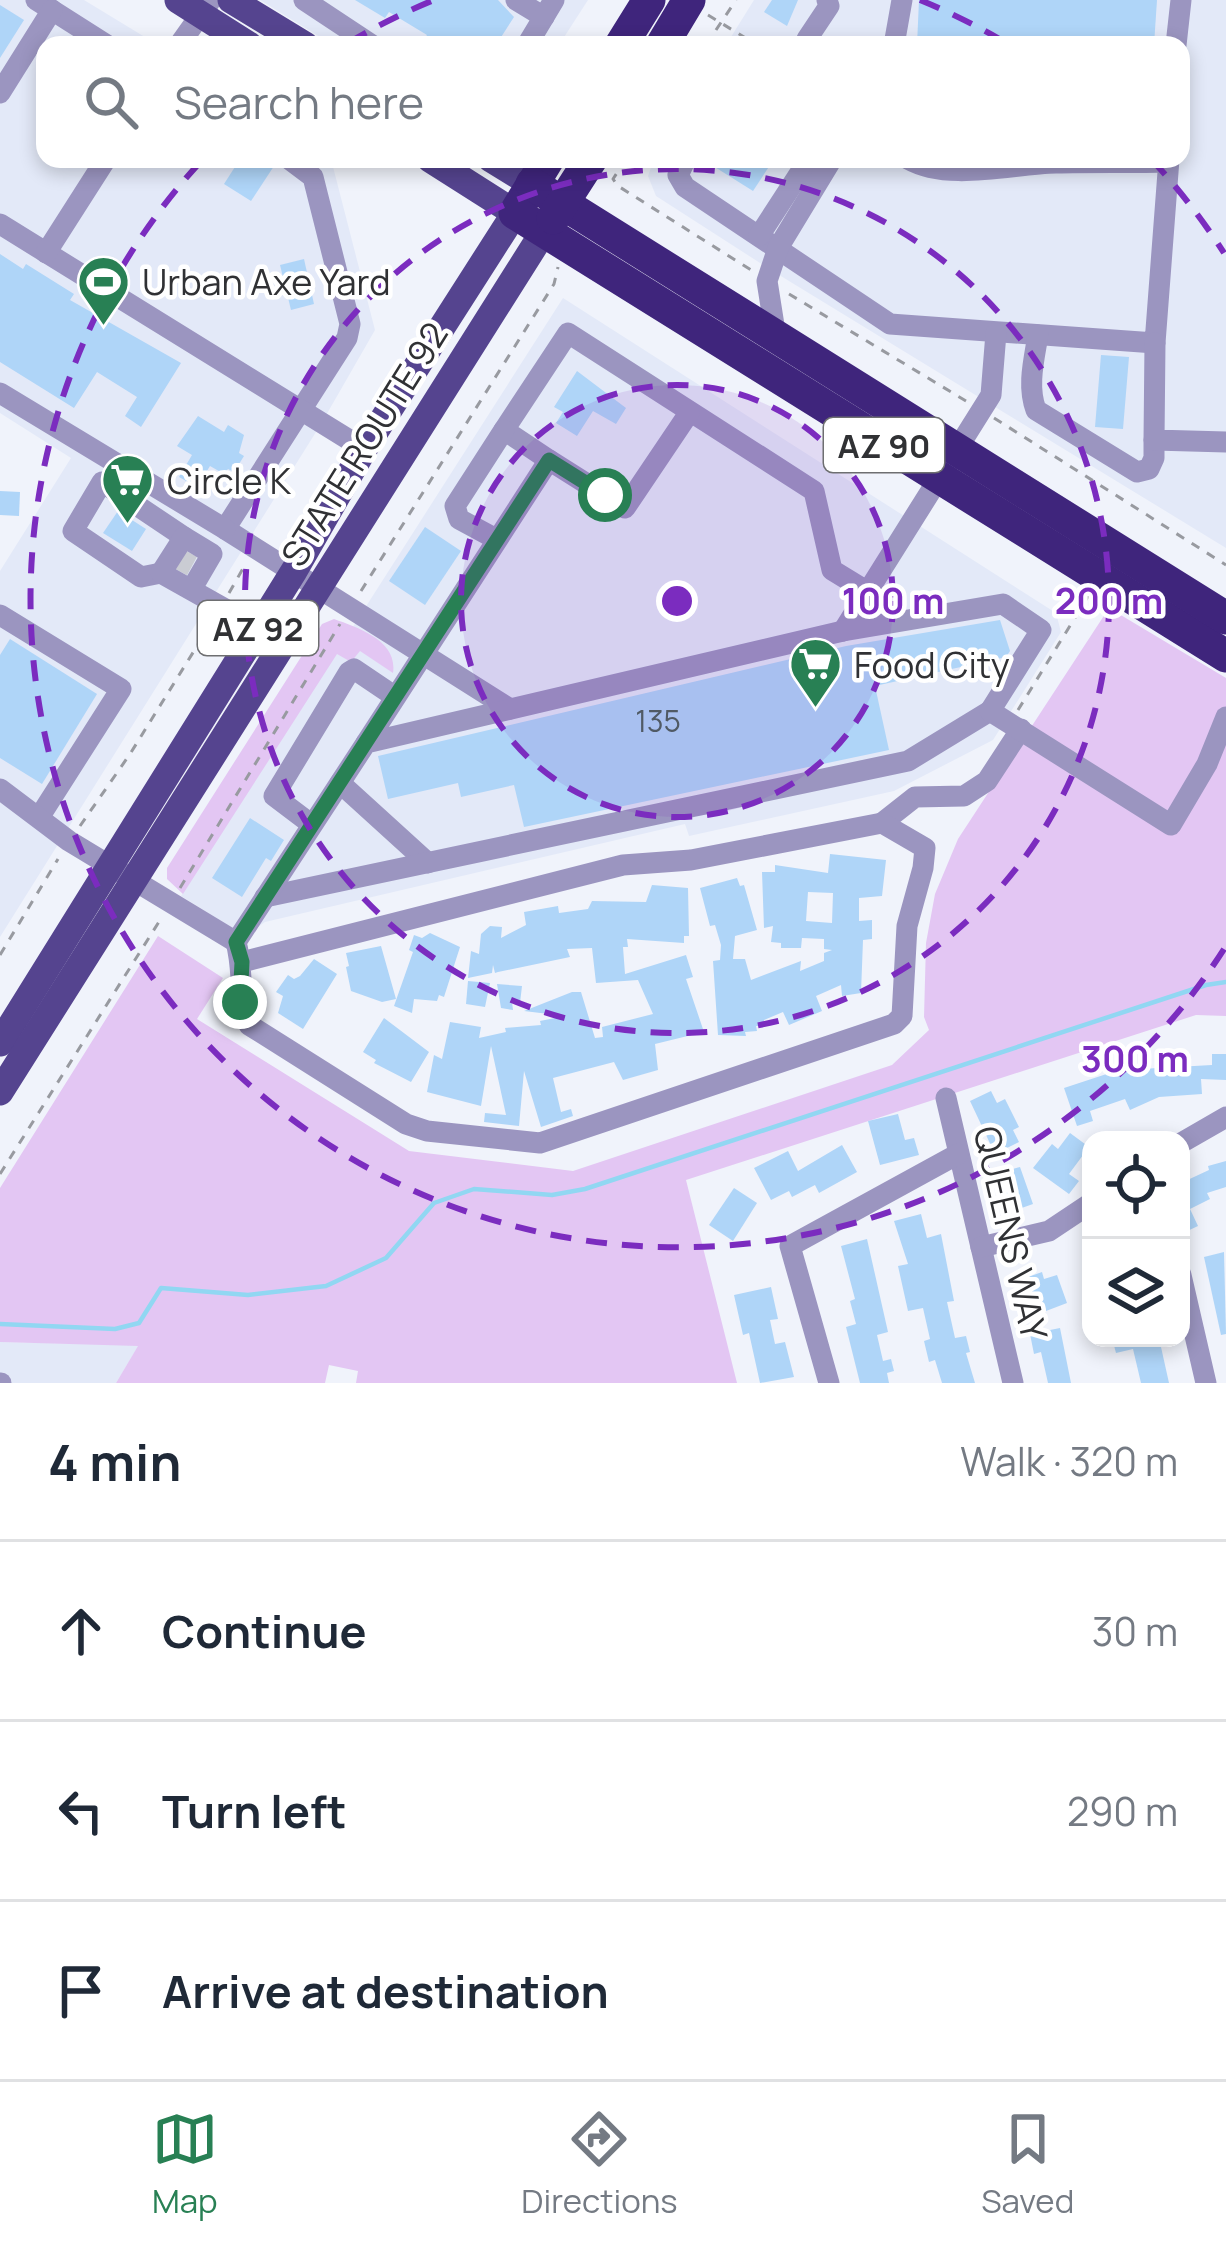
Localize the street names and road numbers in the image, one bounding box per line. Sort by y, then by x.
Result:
street label: STATE ROUTE 92 [269,313,459,575]
road number: AZ 90 [824,418,944,472]
road number: AZ 92 [198,601,318,655]
street label: QUEENS WAY [963,1121,1060,1346]

